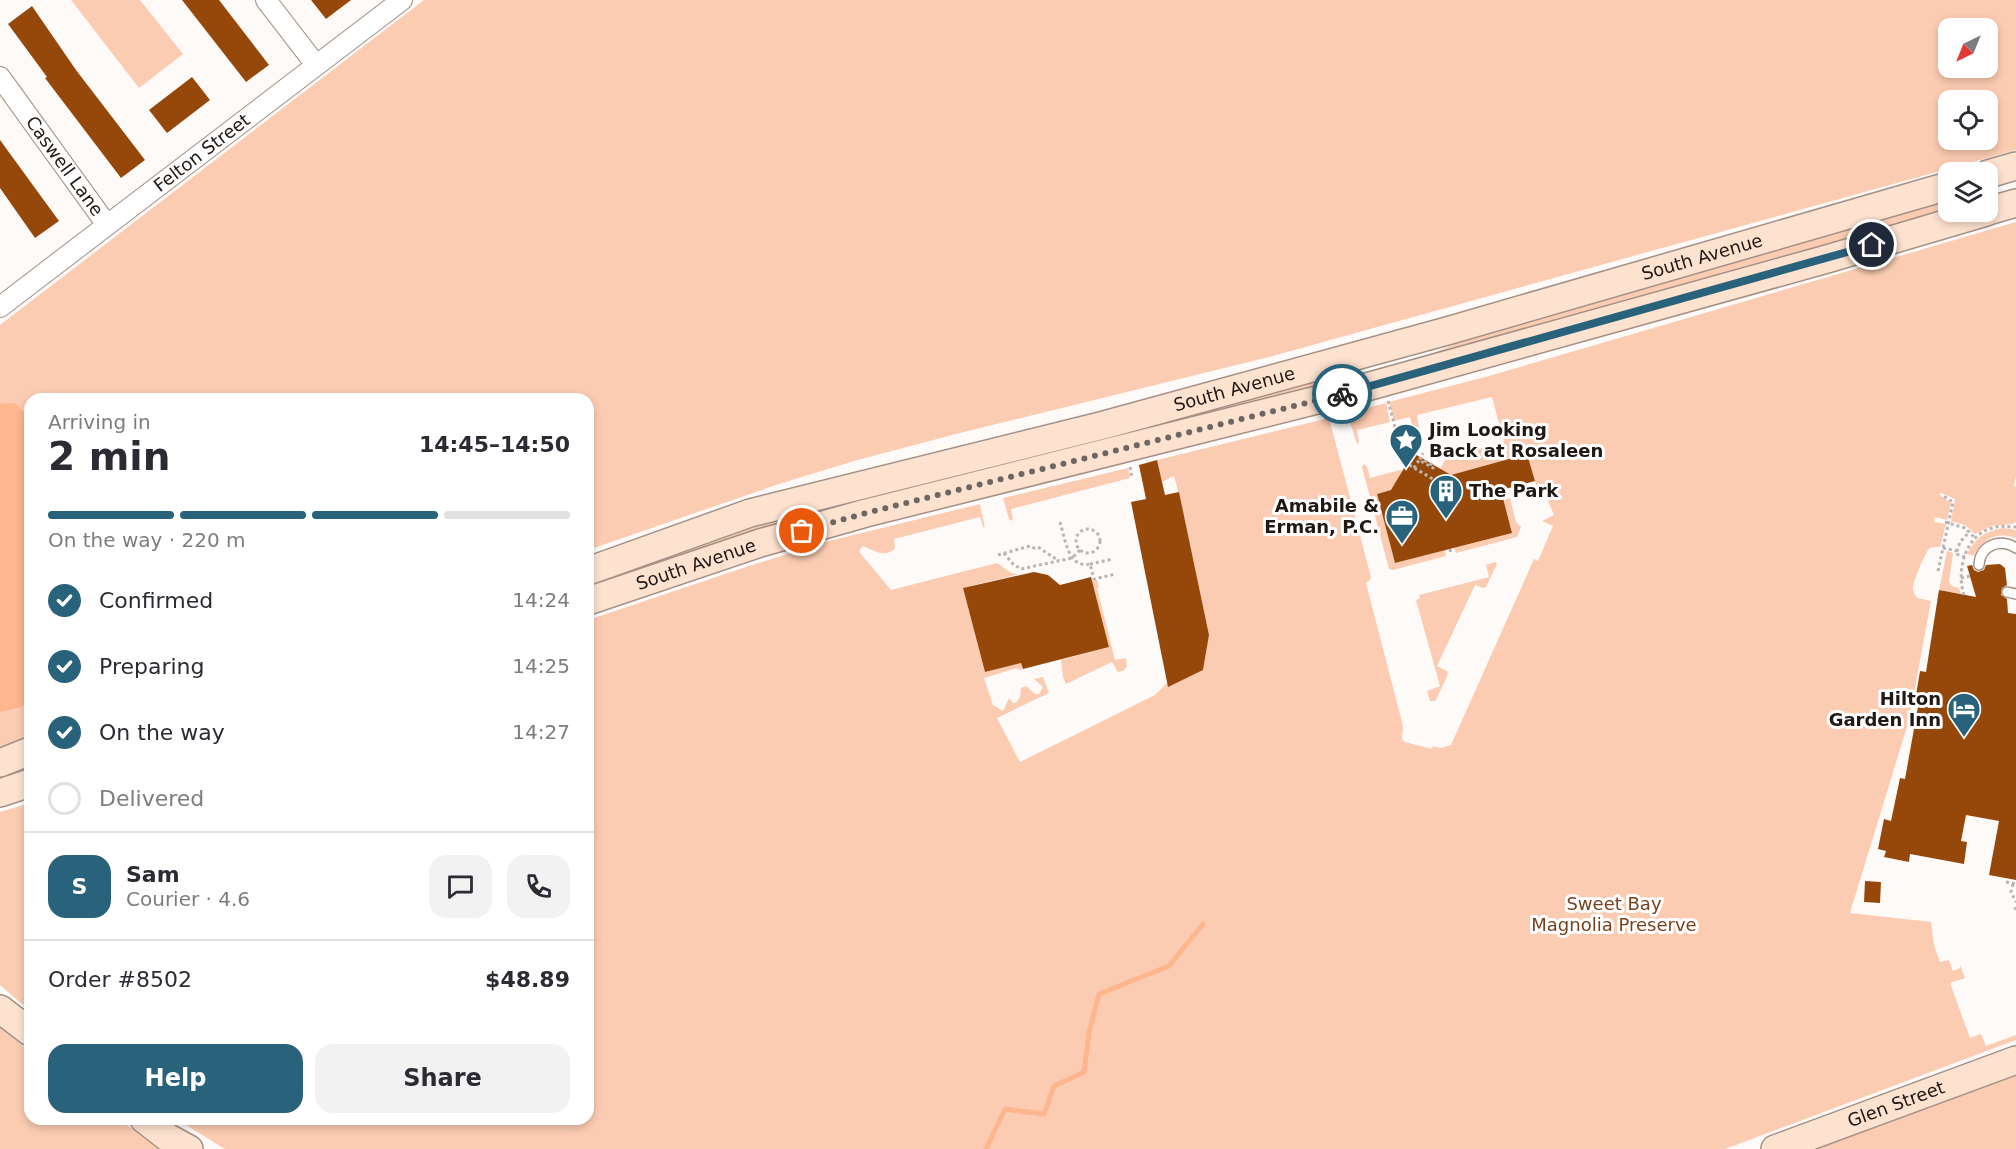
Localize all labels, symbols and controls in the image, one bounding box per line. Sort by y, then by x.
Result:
north arrow [1938,18,1998,78]
map controls [1938,18,1998,222]
button: locate [1938,90,1998,150]
street label: Felton Street [149,109,254,196]
street label: Caswell Lane [22,112,108,220]
button: layers [1938,162,1998,222]
pin [1846,219,1897,270]
icon: home [1855,228,1888,261]
street label: South Avenue [1639,229,1765,284]
street label: South Avenue [1171,362,1297,415]
courier [1312,364,1372,424]
icon: bike [1326,378,1359,411]
text: Arriving in [48,410,151,434]
place label: Jim Looking Back at Rosaleen [1427,419,1603,461]
place icon: Jim Looking Back at Rosaleen [1388,422,1424,469]
text: 14:45–14:50 [419,432,570,457]
text: 2 min [48,434,170,479]
building icon: The Park [1428,473,1464,520]
place label: The Park [1469,480,1559,501]
place label: Amabile & Erman, P.C. [1264,495,1379,537]
office icon: Amabile & Erman, P.C. [1384,498,1420,545]
pin [776,505,827,556]
icon: bag [785,514,818,547]
text: On the way · 220 m [48,528,246,552]
street label: South Avenue [633,534,758,594]
icon: check [48,584,81,617]
text: Confirmed [99,588,213,613]
text: 14:24 [512,588,570,612]
icon: check [48,650,81,683]
text: Preparing [99,654,205,679]
text: 14:25 [512,654,570,678]
place label: Hilton Garden Inn [1829,688,1941,730]
hotel icon: Hilton Garden Inn [1946,691,1982,738]
icon: check [48,716,81,749]
text: On the way [99,720,225,745]
text: 14:27 [512,720,570,744]
text: Delivered [99,786,204,811]
button: chat [429,855,492,918]
button: phone [507,855,570,918]
text: Sam [126,862,180,887]
text: S [72,874,87,899]
text: Courier · 4.6 [126,887,250,911]
park label: Sweet Bay Magnolia Preserve [1531,893,1697,935]
text: Order #8502 [48,967,192,992]
text: $48.89 [485,967,570,992]
button: Help [48,1044,303,1113]
button: Share [315,1044,570,1113]
street label: Glen Street [1844,1076,1947,1131]

